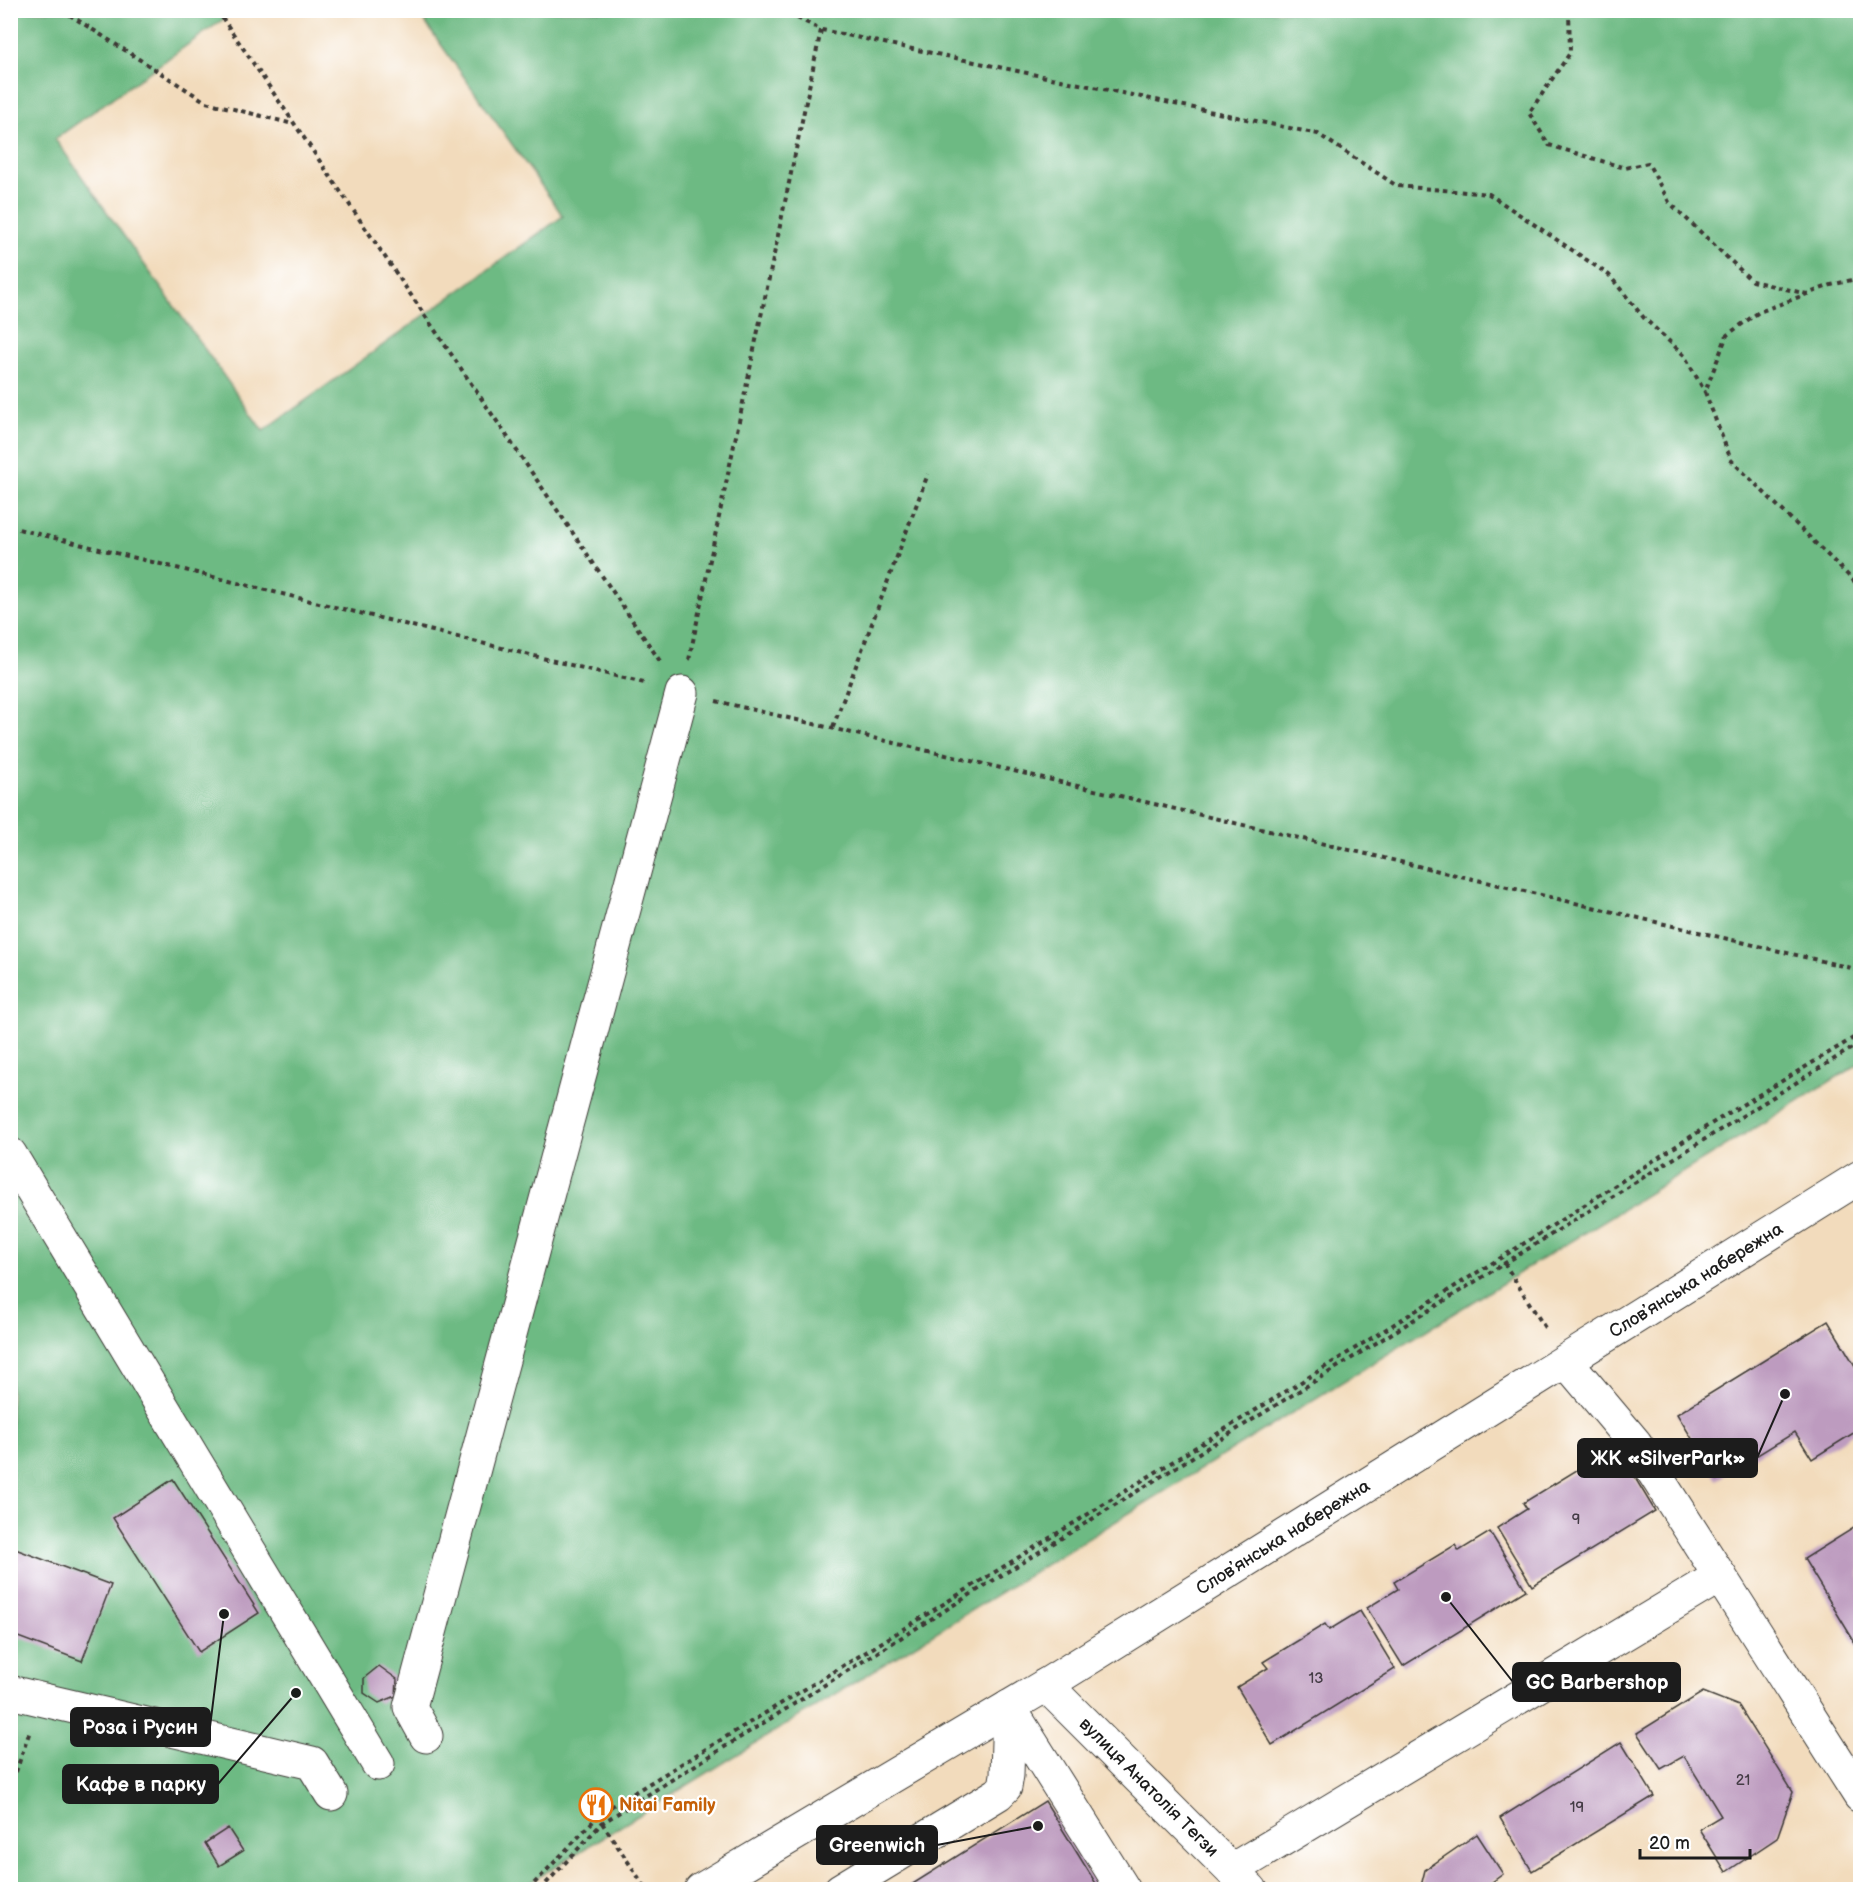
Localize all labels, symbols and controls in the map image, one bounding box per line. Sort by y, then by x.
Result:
street label: Словʼянська набережна [1606,1218,1787,1342]
callout: ЖК «SilverPark» [1578,1439,1757,1477]
text: ЖК «SilverPark» [1590,1447,1746,1471]
street label: Словʼянська набережна [1193,1475,1374,1599]
house number: 9 [1572,1510,1580,1529]
callout: GC Barbershop [1513,1663,1680,1701]
house number: 13 [1308,1669,1324,1688]
text: GC Barbershop [1526,1671,1668,1695]
callout: Роза і Русин [71,1708,210,1746]
street label: вулиця Анатолія Тегзи [1075,1713,1223,1861]
text: Роза і Русин [82,1716,198,1740]
callout: Кафе в парку [63,1765,218,1803]
house number: 21 [1736,1771,1750,1790]
text: Кафе в парку [76,1773,207,1797]
restaurant icon: Nitai Family [578,1787,614,1823]
place label: Nitai Family [619,1795,716,1816]
house number: 19 [1570,1798,1584,1817]
scale bar [1640,1822,1750,1860]
callout: Greenwich [817,1826,937,1864]
text: 20 m [1649,1833,1690,1854]
text: Greenwich [829,1834,925,1858]

